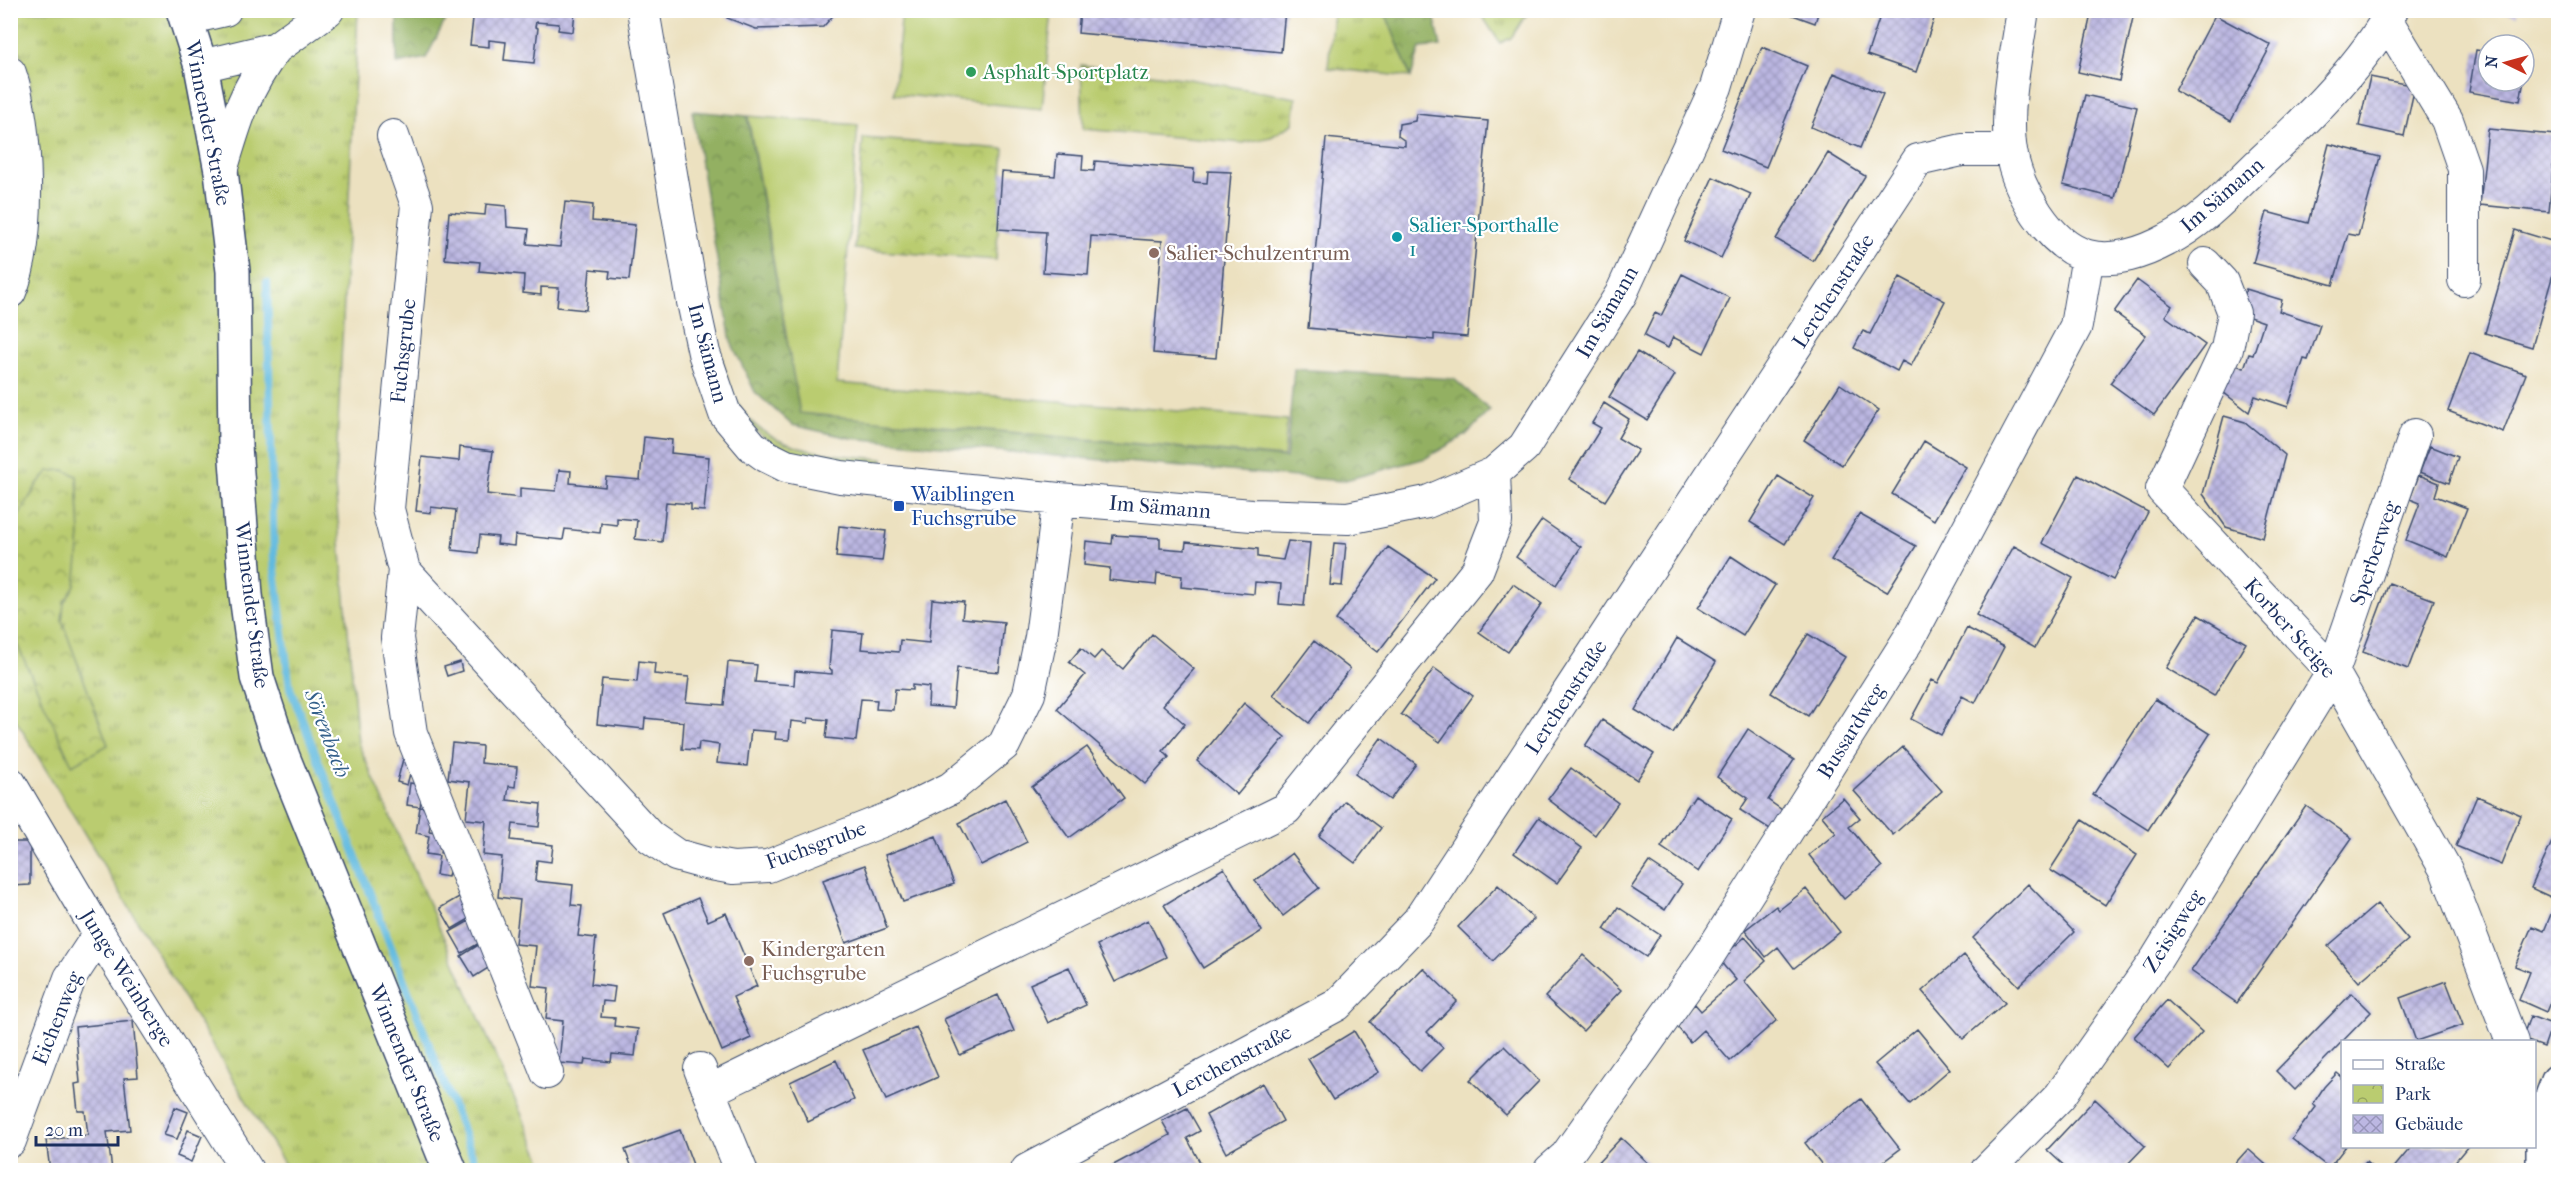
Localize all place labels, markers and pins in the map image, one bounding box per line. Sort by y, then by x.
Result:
place label: Asphalt-Sportplatz [982,60,1148,84]
marker: Asphalt-Sportplatz [964,65,978,79]
place label: Salier-Sporthalle 1 [1409,213,1559,261]
marker: Salier-Sporthalle 1 [1390,230,1404,244]
place label: Salier-Schulzentrum [1166,241,1351,265]
marker: Salier-Schulzentrum [1147,246,1161,260]
place label: Waiblingen Fuchsgrube [910,482,1016,530]
marker: Waiblingen Fuchsgrube [892,499,906,513]
place label: Kindergarten Fuchsgrube [761,937,885,985]
marker: Kindergarten Fuchsgrube [742,954,756,968]

